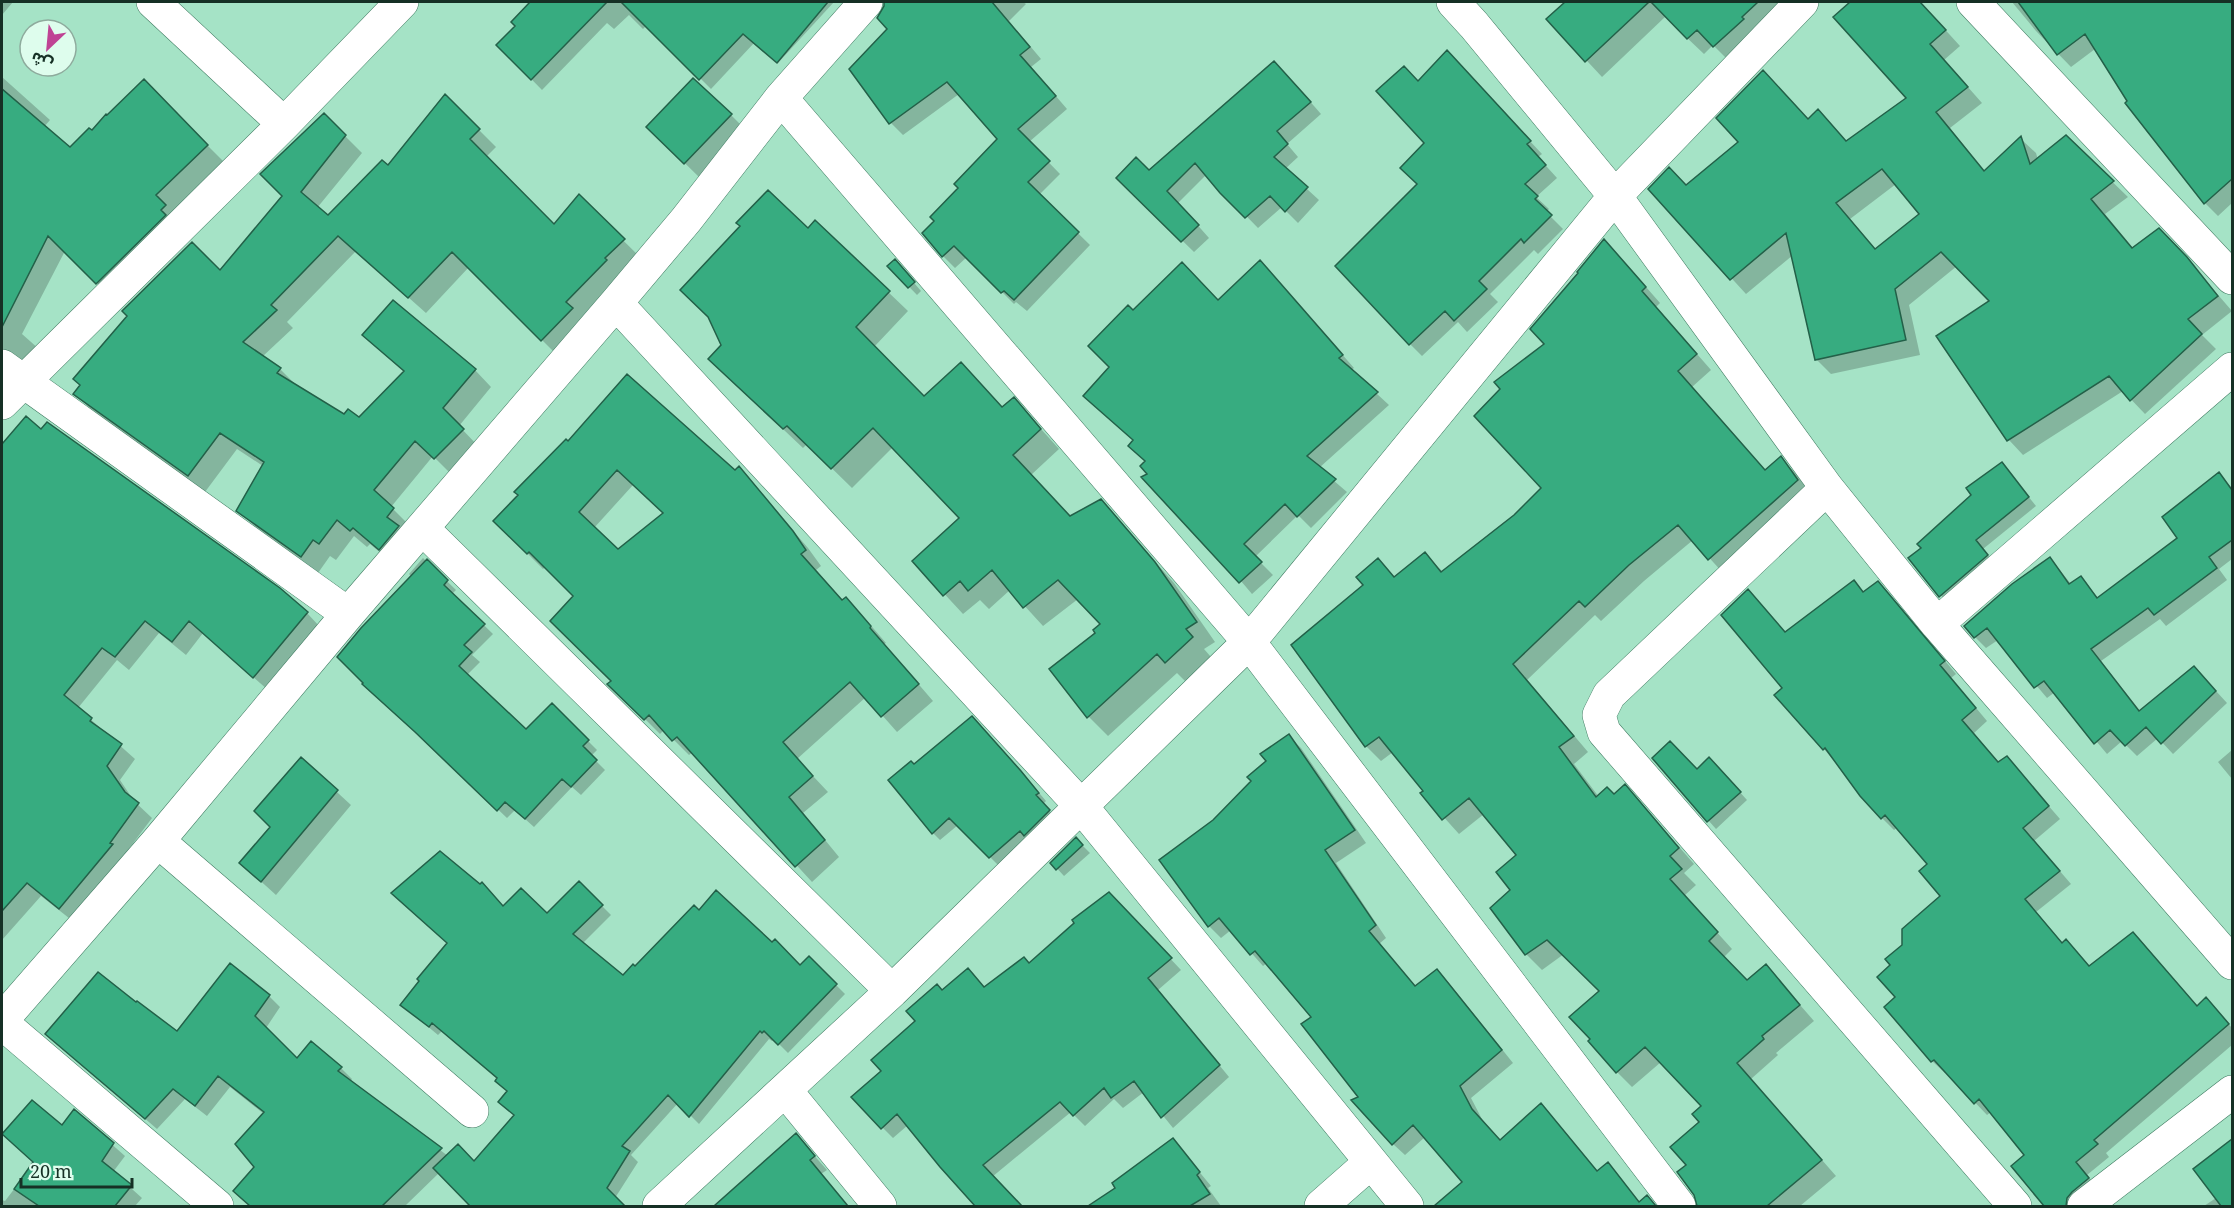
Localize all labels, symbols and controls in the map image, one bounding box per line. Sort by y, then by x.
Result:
north arrow [18,18,78,78]
text: ش [27,47,56,76]
scale bar [21,1151,132,1189]
text: 20 m [30,1159,72,1183]

